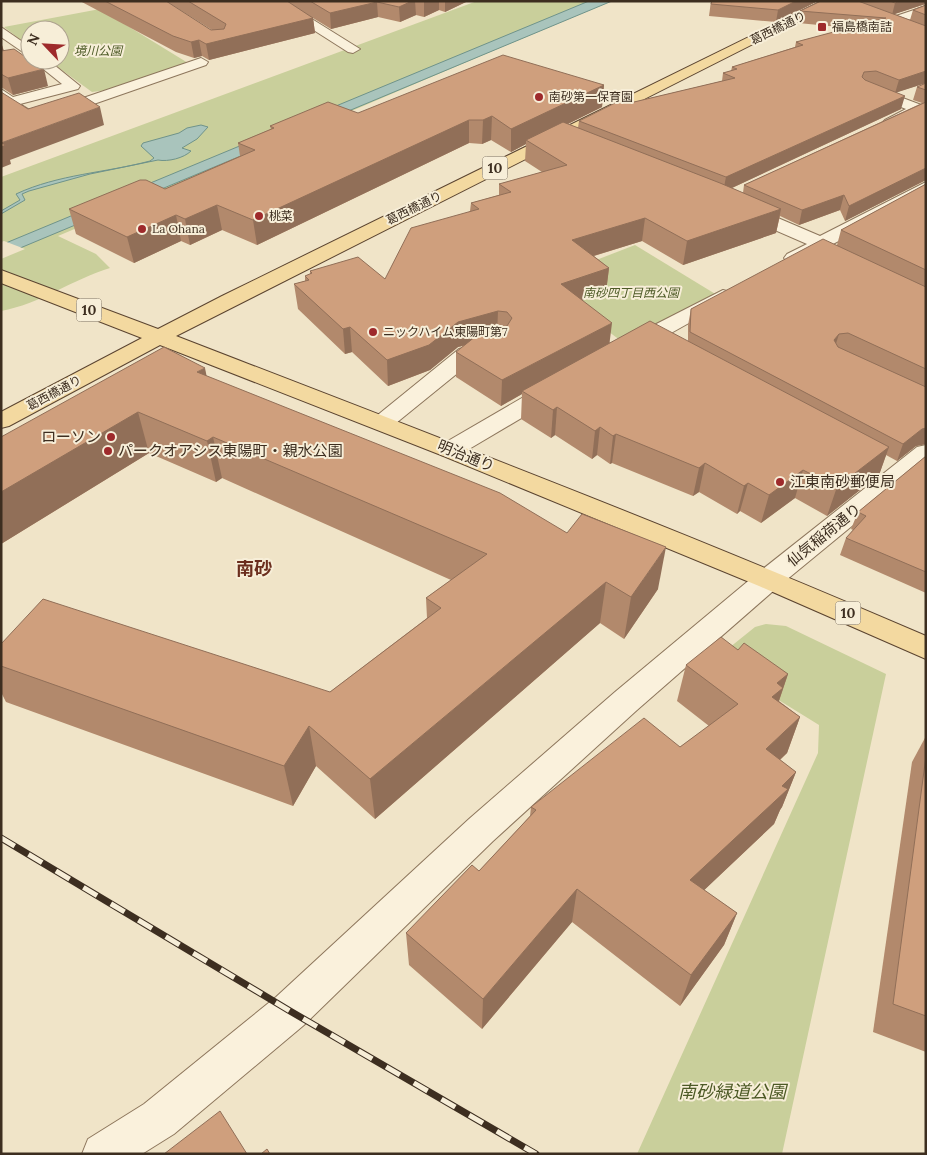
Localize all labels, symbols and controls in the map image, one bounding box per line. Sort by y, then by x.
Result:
street label: 葛西橋通り [748,8,808,47]
place label: 福島橋南詰 [832,19,892,34]
north arrow [20,20,70,70]
marker: 福島橋南詰 [816,21,828,33]
text: N [23,31,44,48]
park label: 境川公園 [74,43,124,58]
place label: 南砂第一保育園 [549,89,633,104]
marker: 南砂第一保育園 [533,91,545,103]
road number: 10 [482,156,508,180]
street label: 葛西橋通り [384,188,444,227]
place label: 桃菜 [269,208,293,223]
marker: 桃菜 [253,210,265,222]
place label: La Ohana [152,221,205,236]
marker: La Ohana [136,223,148,235]
park label: 南砂四丁目西公園 [583,285,681,300]
road number: 10 [76,298,102,322]
place label: ニックハイム東陽町第7 [383,324,508,339]
marker: ニックハイム東陽町第7 [367,326,379,338]
street label: 葛西橋通り [24,372,84,413]
place label: ローソン [41,427,101,446]
marker: ローソン [105,431,117,443]
street label: 明治通り [435,435,498,476]
place label: パークオアシス東陽町・親水公園 [118,441,342,460]
marker: パークオアシス東陽町・親水公園 [102,445,114,457]
place label: 江東南砂郵便局 [790,472,895,491]
marker: 江東南砂郵便局 [774,476,786,488]
street label: 仙気稲荷通り [783,499,865,570]
district label: 南砂 [236,557,272,580]
road number: 10 [836,602,860,624]
park label: 南砂緑道公園 [678,1080,789,1103]

